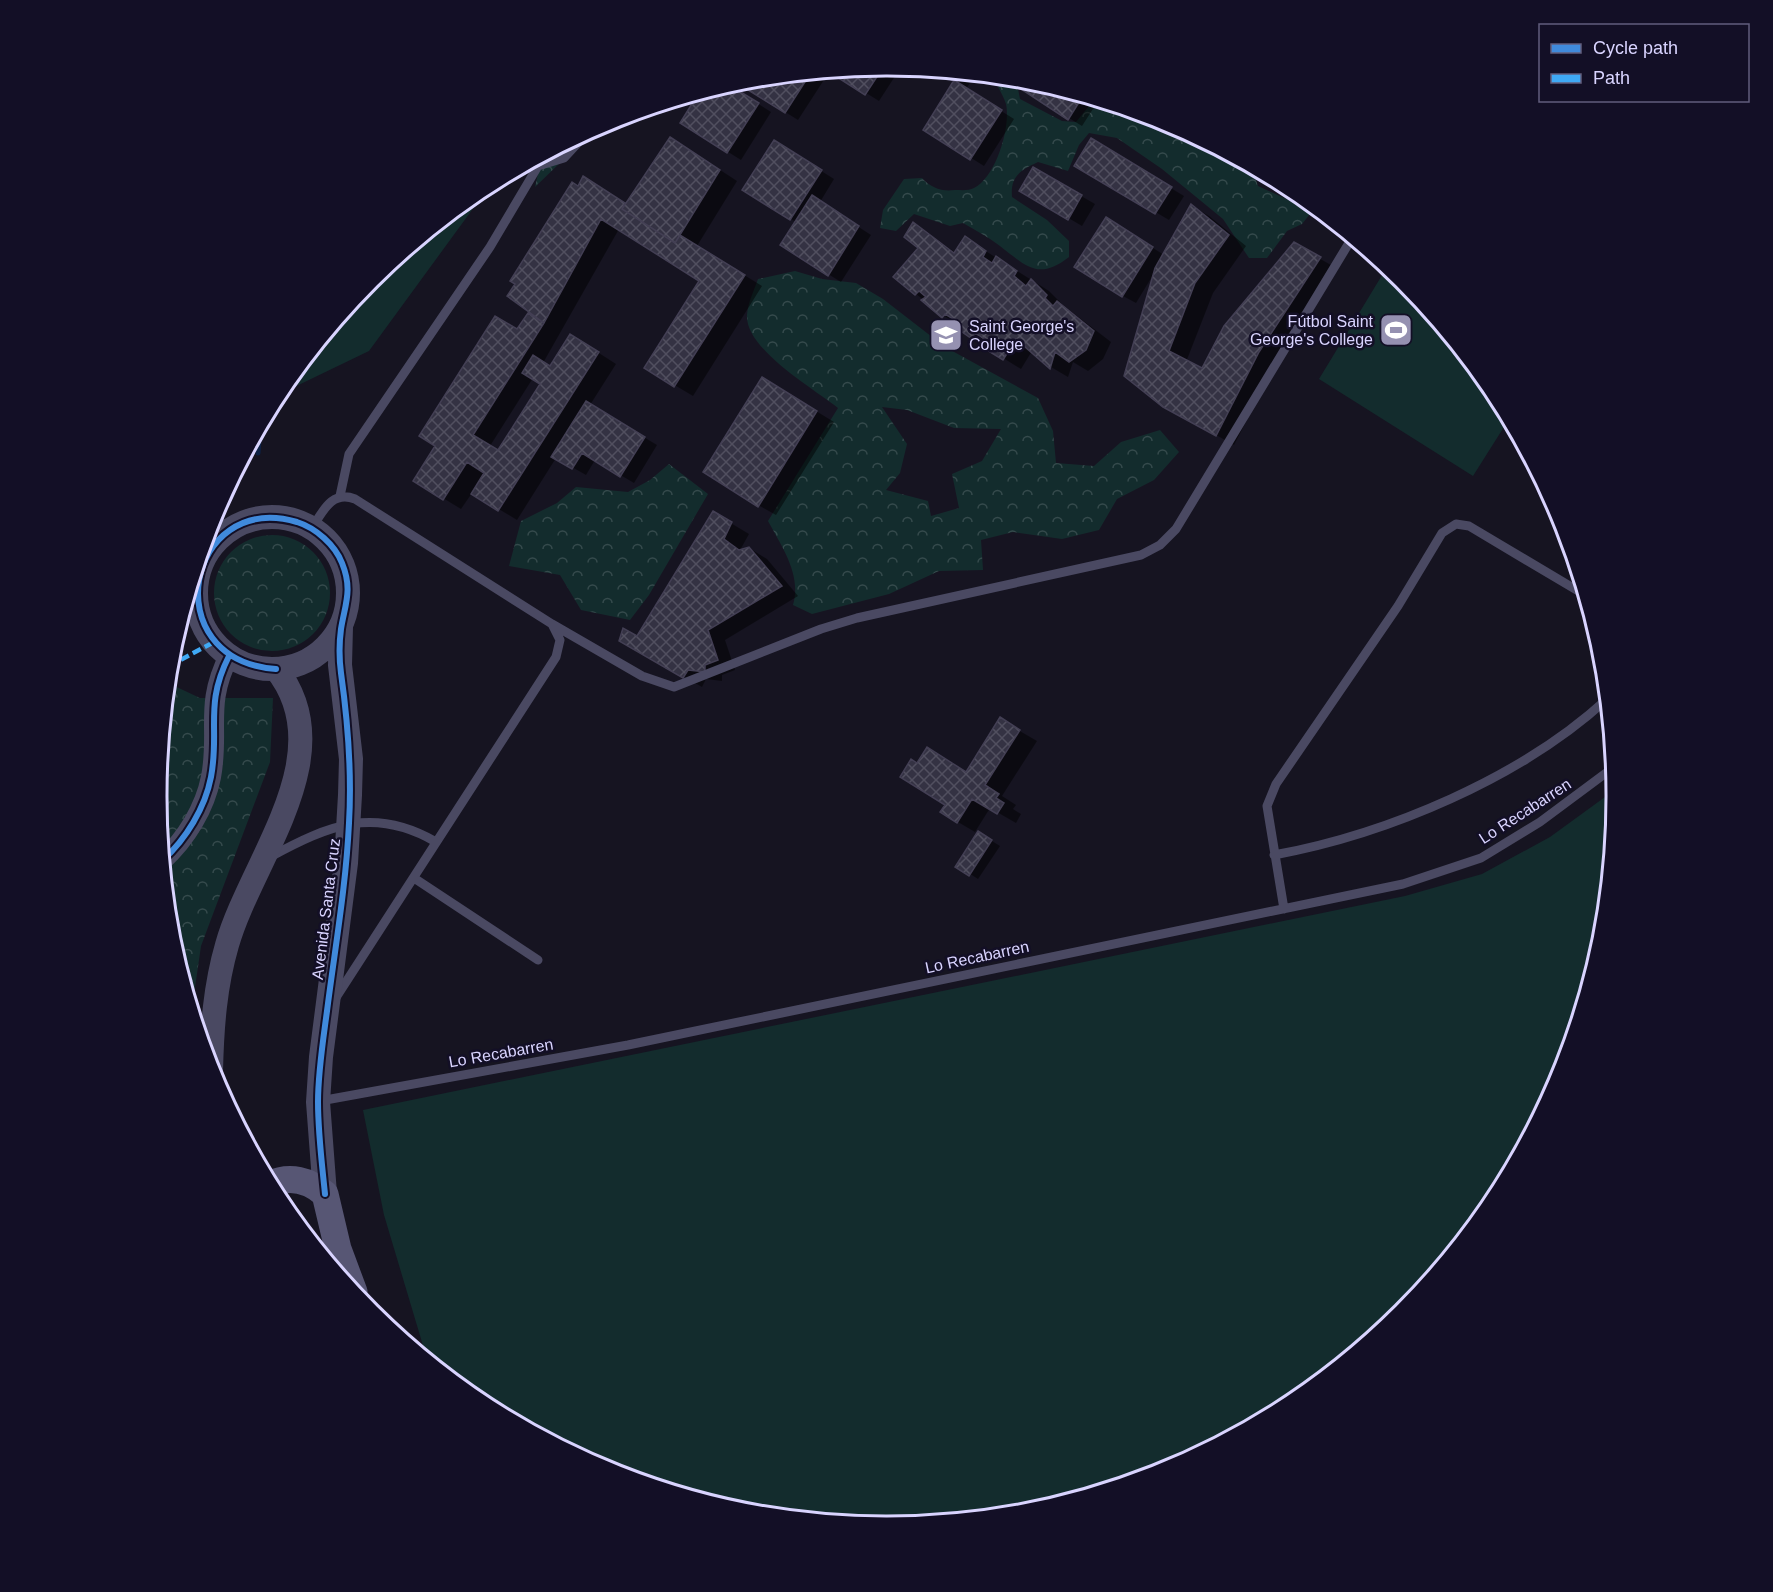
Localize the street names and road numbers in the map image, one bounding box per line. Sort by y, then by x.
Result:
street label: Lo Recabarren [1476,775,1574,847]
street label: Avenida Santa Cruz [309,837,343,981]
street label: Lo Recabarren [923,938,1031,976]
street label: Lo Recabarren [447,1035,555,1071]

